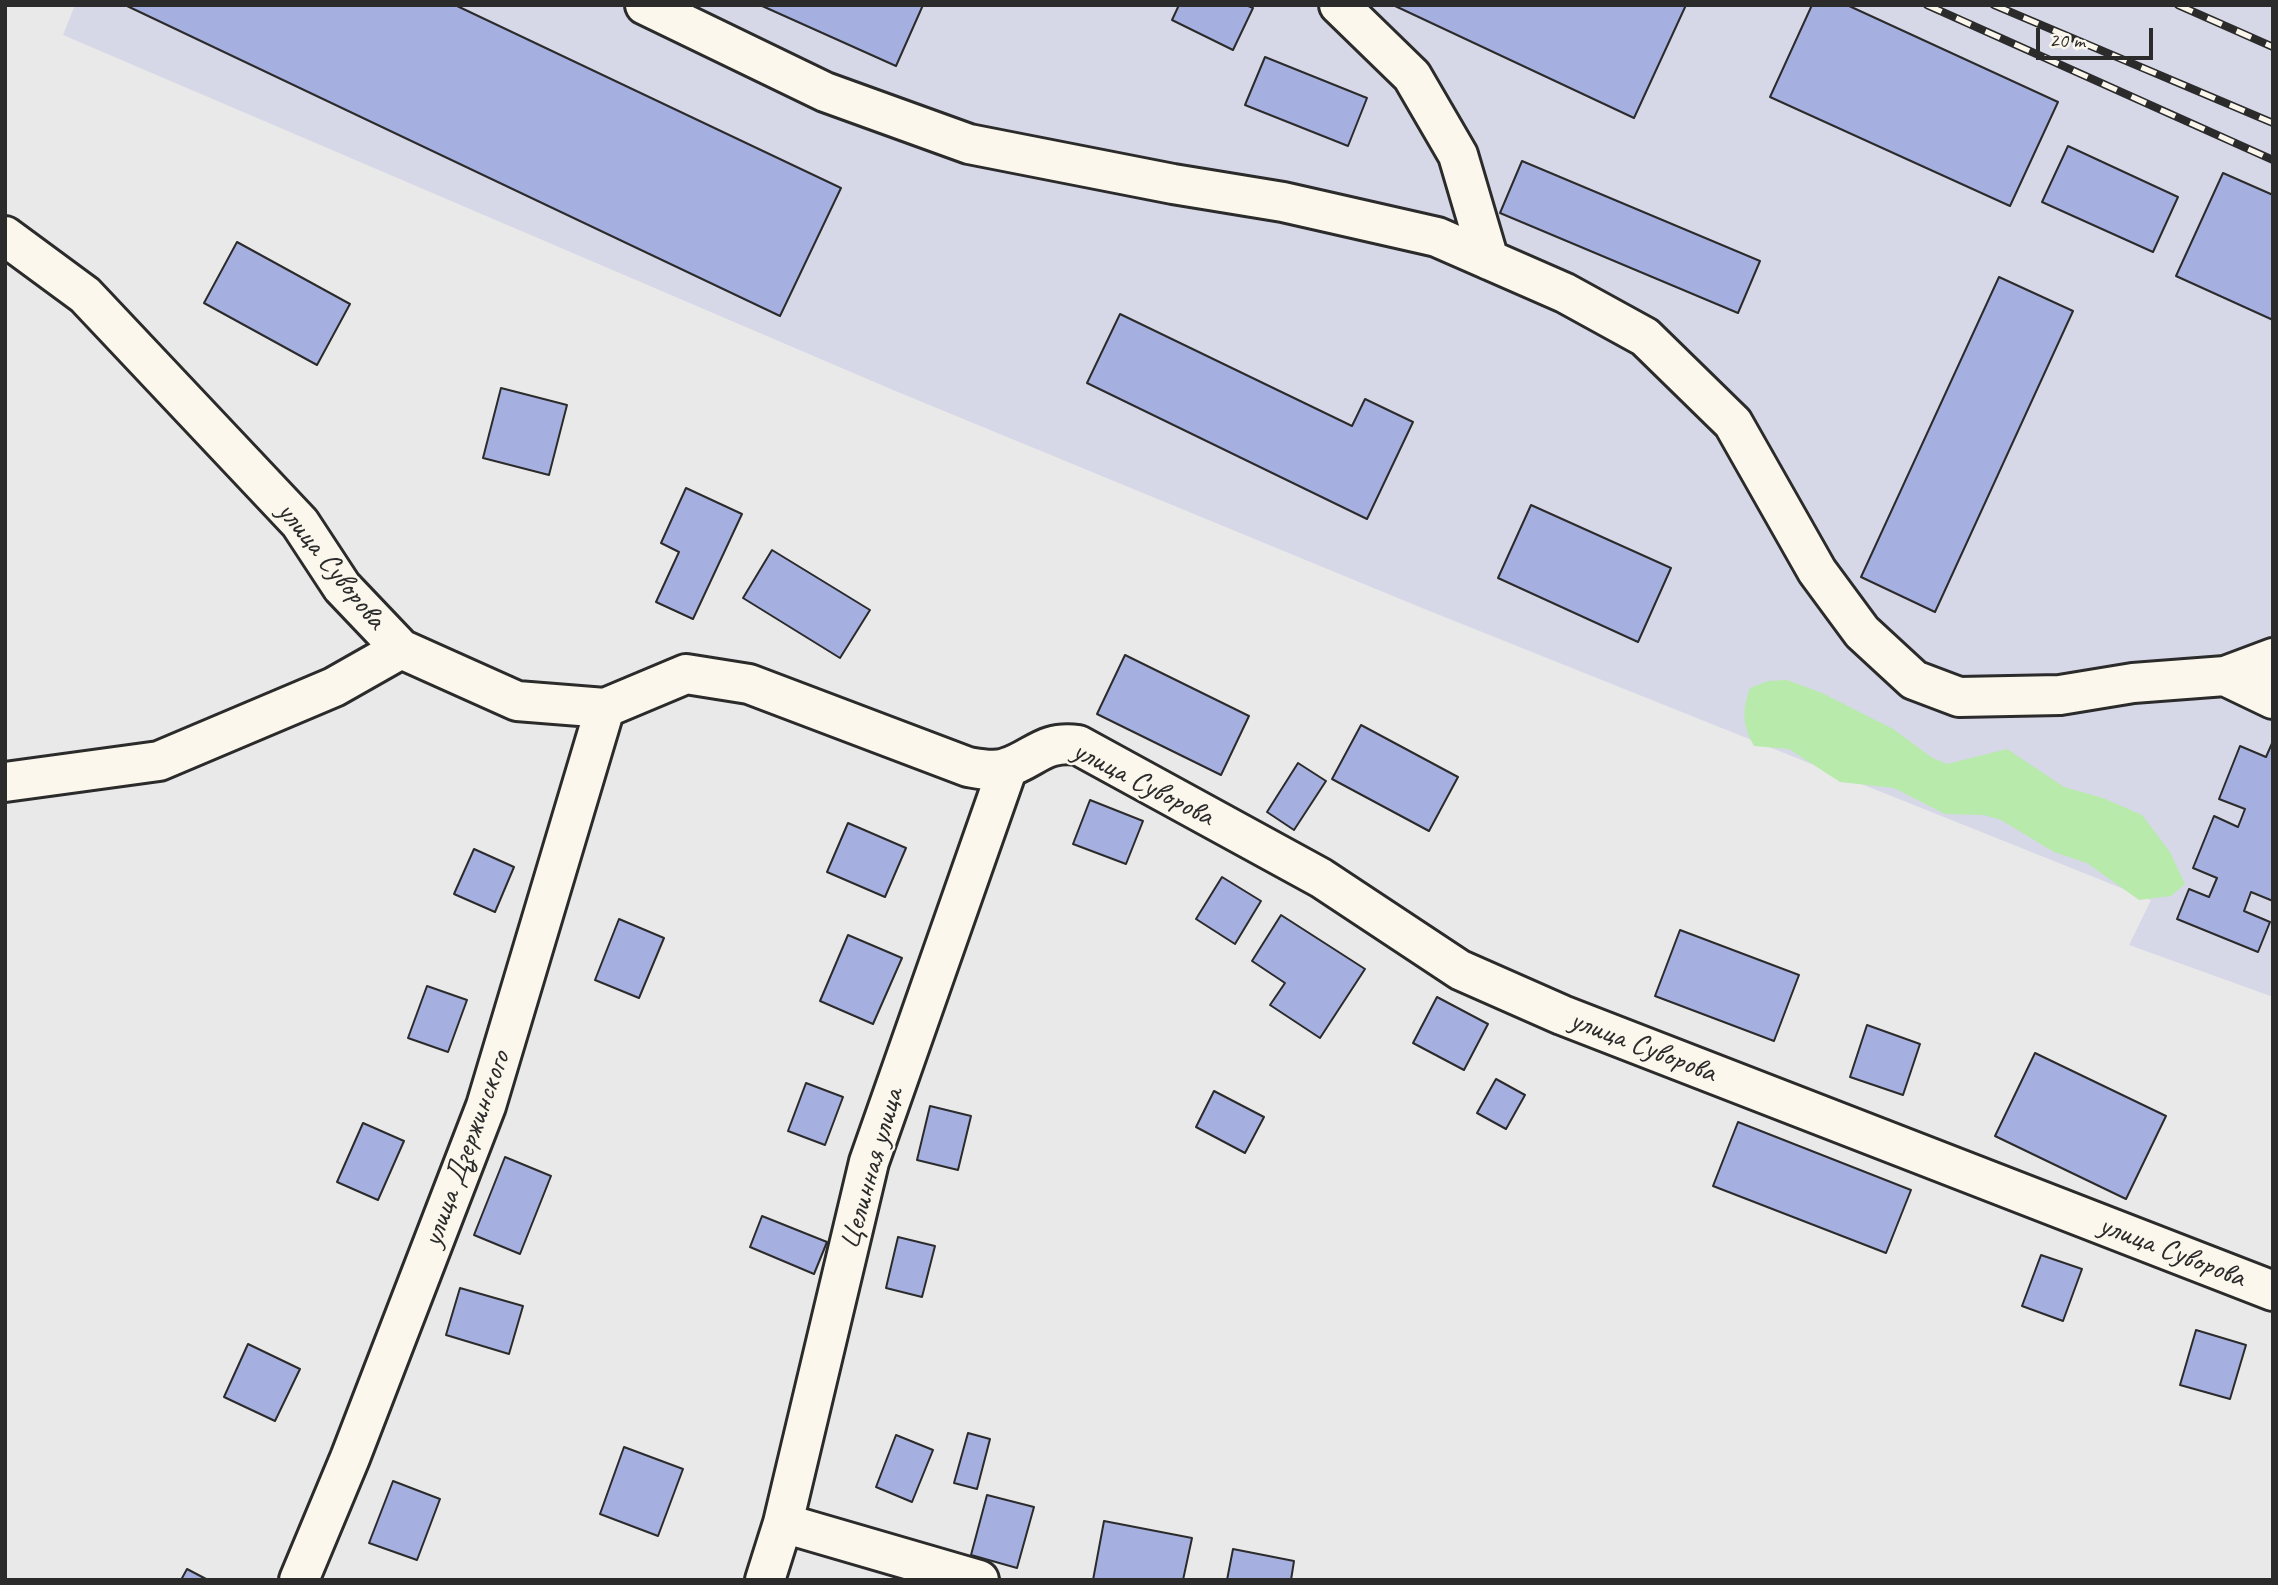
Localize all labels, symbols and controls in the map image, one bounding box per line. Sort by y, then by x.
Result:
scale bar [2040,14,2157,58]
text: 20 m [2049,27,2085,53]
street label: улица Суворова [269,495,393,637]
street label: улица Суворова [1066,733,1220,835]
street label: улица Суворова [1565,1003,1721,1091]
street label: улица Дзержинского [415,1046,519,1252]
street label: Целинная улица [832,1085,912,1253]
street label: улица Суворова [2094,1208,2250,1296]

